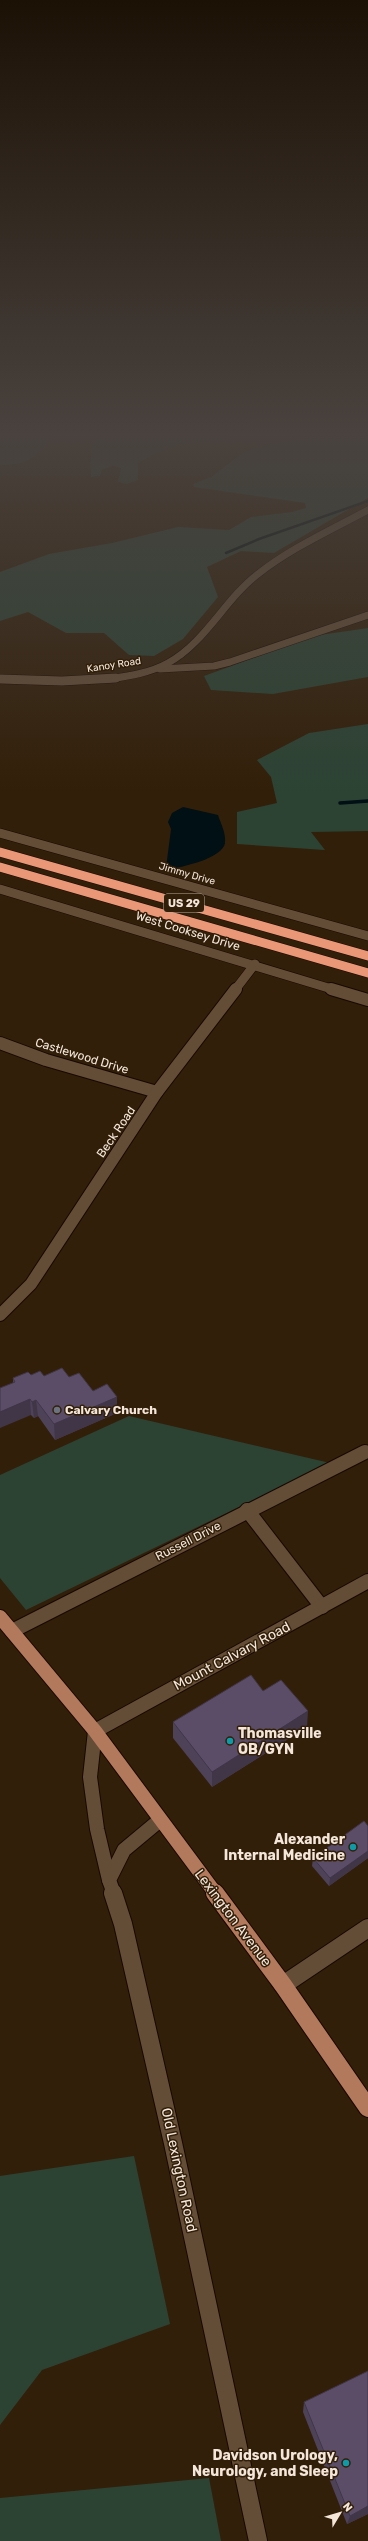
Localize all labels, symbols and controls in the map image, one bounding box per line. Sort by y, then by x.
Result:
street label: Kanoy Road [86,655,142,675]
street label: Jimmy Drive [157,860,217,888]
road number: US 29 [164,894,204,912]
street label: West Cooksey Drive [134,908,242,954]
street label: Castlewood Drive [34,1035,131,1077]
street label: Beck Road [94,1104,138,1160]
place label: Calvary Church [65,1403,157,1417]
marker: Calvary Church [52,1405,62,1415]
street label: Russell Drive [153,1518,223,1564]
street label: Mount Calvary Road [171,1618,293,1694]
place label: Thomasville OB/GYN [238,1725,321,1758]
marker: Thomasville OB/GYN [225,1736,235,1746]
place label: Alexander Internal Medicine [224,1831,346,1864]
marker: Alexander Internal Medicine [348,1842,358,1852]
street label: Lexington Avenue [191,1866,275,1970]
street label: Old Lexington Road [158,2106,200,2234]
place label: Davidson Urology, Neurology, and Sleep [192,2447,338,2480]
marker: Davidson Urology, Neurology, and Sleep [341,2458,351,2468]
north arrow [320,2493,360,2533]
text: N [340,2500,355,2514]

